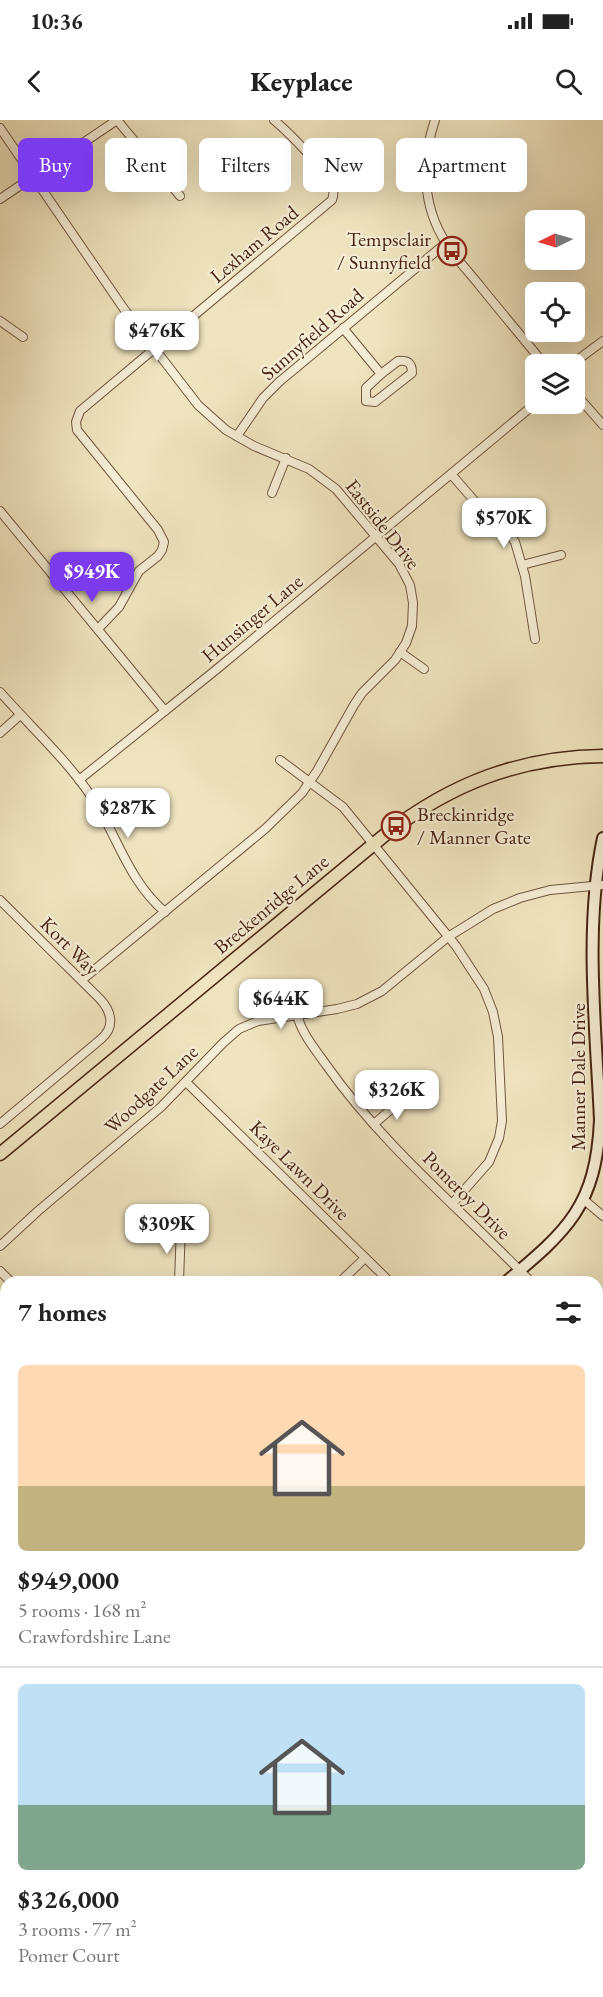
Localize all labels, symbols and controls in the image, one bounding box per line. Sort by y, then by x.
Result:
text: 10:36 [30,7,83,36]
text: Keyplace [250,64,353,99]
icon: back [18,65,51,98]
icon: search [552,65,585,98]
chip: Buy [18,138,93,192]
chip: Rent [105,138,187,192]
chip: Filters [199,138,291,192]
chip: New [303,138,384,192]
chip: Apartment [396,138,527,192]
street label: Lexham Road [204,199,304,289]
north arrow [525,210,585,270]
map controls [525,210,585,414]
place label: Tempsclair / Sunnyfield [337,226,432,275]
bus stop icon: Tempsclair / Sunnyfield [436,235,468,267]
street label: Sunnyfield Road [255,282,369,386]
button: locate [525,282,585,342]
pin: $476K [115,311,199,362]
text: $476K [129,317,185,343]
button: layers [525,354,585,414]
street label: Eastside Drive [340,474,426,575]
pin: $570K [462,498,546,549]
text: $570K [476,504,532,530]
pin: $949K [50,552,134,603]
text: $949K [64,558,120,584]
street label: Hunsinger Lane [196,568,308,668]
pin: $287K [86,788,170,839]
text: $287K [100,794,156,820]
place label: Breckinridge / Manner Gate [417,801,531,850]
bus stop icon: Breckinridge / Manner Gate [380,810,412,842]
street label: Breckenridge Lane [208,848,334,960]
street label: Kort Way [35,911,105,981]
pin: $644K [239,979,323,1030]
text: $644K [253,985,309,1011]
street label: Manner Dale Drive [565,1003,591,1151]
street label: Woodgate Lane [99,1039,204,1139]
pin: $326K [355,1070,439,1121]
text: $326K [369,1076,425,1102]
street label: Kaye Lawn Drive [244,1114,356,1226]
street label: Pomeroy Drive [417,1145,517,1245]
pin: $309K [125,1204,209,1255]
text: $309K [139,1210,195,1236]
text: 7 homes [18,1295,107,1329]
icon: filters [552,1296,585,1329]
icon: home [248,1404,356,1512]
text: $949,000 [18,1563,119,1597]
text: 5 rooms · 168 m² [18,1597,146,1623]
text: Crawfordshire Lane [18,1623,171,1649]
icon: home [248,1723,356,1831]
text: $326,000 [18,1882,119,1916]
text: 3 rooms · 77 m² [18,1916,137,1942]
text: Pomer Court [18,1942,120,1968]

